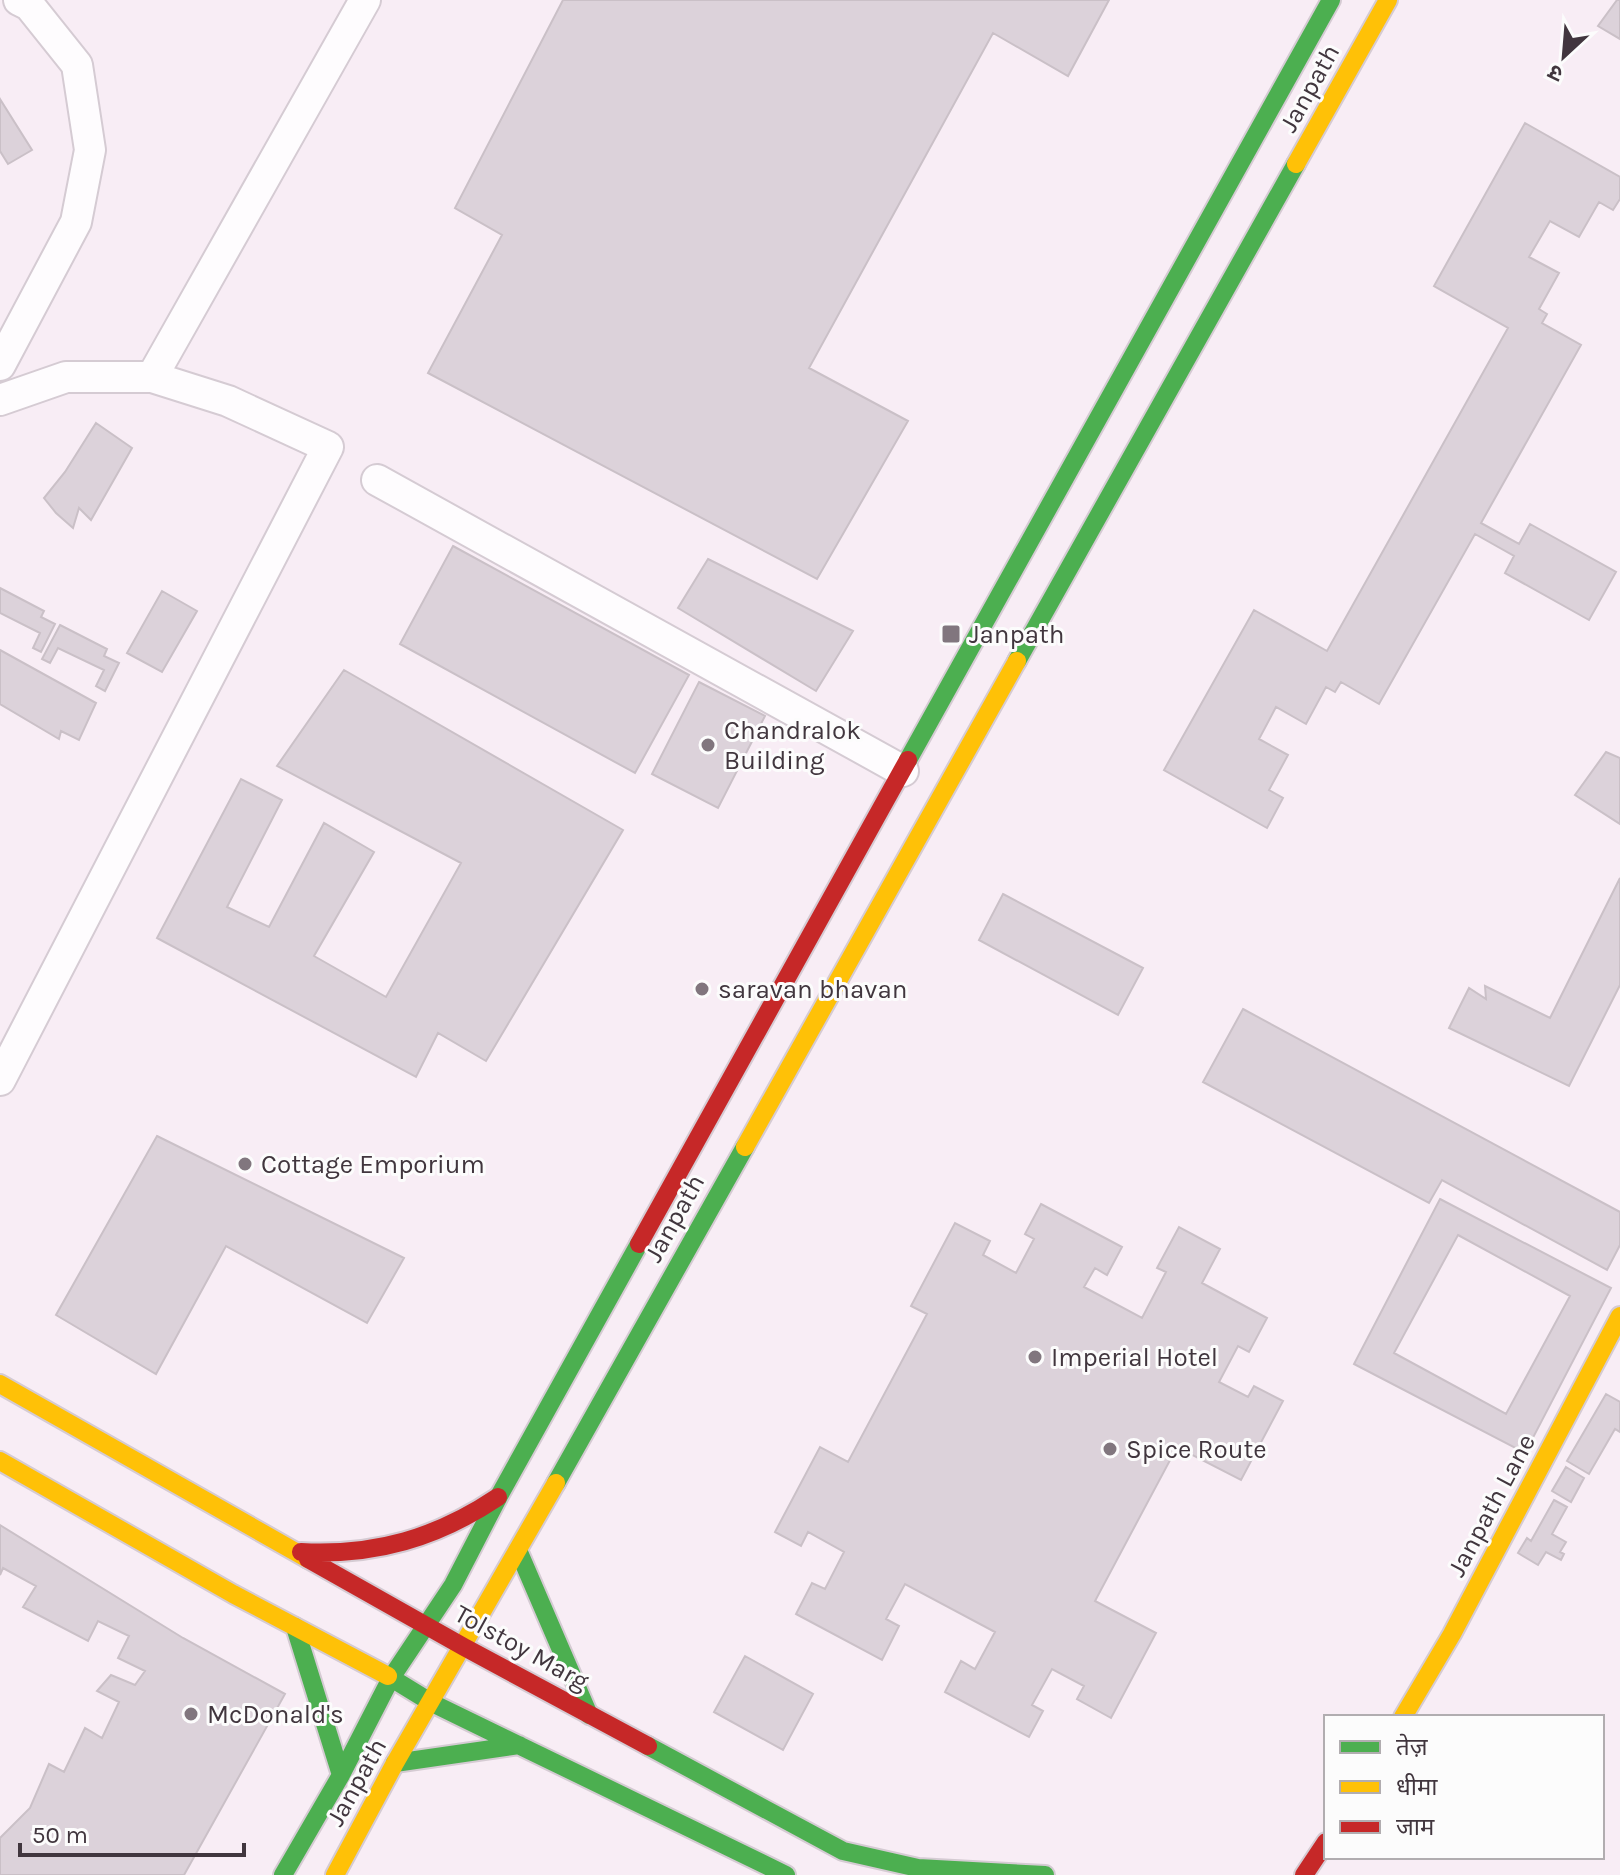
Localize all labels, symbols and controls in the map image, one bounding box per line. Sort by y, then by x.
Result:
north arrow [1524,16,1604,96]
street label: Janpath [1273,39,1346,138]
text: उ [1543,58,1567,88]
place label: Janpath [969,619,1064,650]
marker: Janpath [940,623,962,645]
place label: Chandralok Building [724,715,861,776]
marker: Chandralok Building [699,736,717,754]
place label: saravan bhavan [718,974,907,1005]
marker: saravan bhavan [693,980,711,998]
place label: Cottage Emporium [261,1149,485,1180]
marker: Cottage Emporium [236,1155,254,1173]
street label: Janpath [638,1169,711,1268]
place label: Imperial Hotel [1051,1342,1218,1373]
marker: Imperial Hotel [1026,1348,1044,1366]
street label: Janpath Lane [1441,1429,1542,1582]
place label: Spice Route [1126,1434,1267,1465]
marker: Spice Route [1101,1440,1119,1458]
street label: Tolstoy Marg [449,1598,594,1697]
place label: McDonald's [207,1699,344,1730]
marker: McDonald's [182,1705,200,1723]
legend [1324,1715,1604,1859]
street label: Janpath [320,1733,393,1832]
text: तेज़ [1396,1733,1429,1761]
text: धीमा [1396,1773,1438,1801]
scale bar [20,1807,244,1857]
text: जाम [1396,1813,1435,1841]
text: 50 m [32,1821,88,1849]

